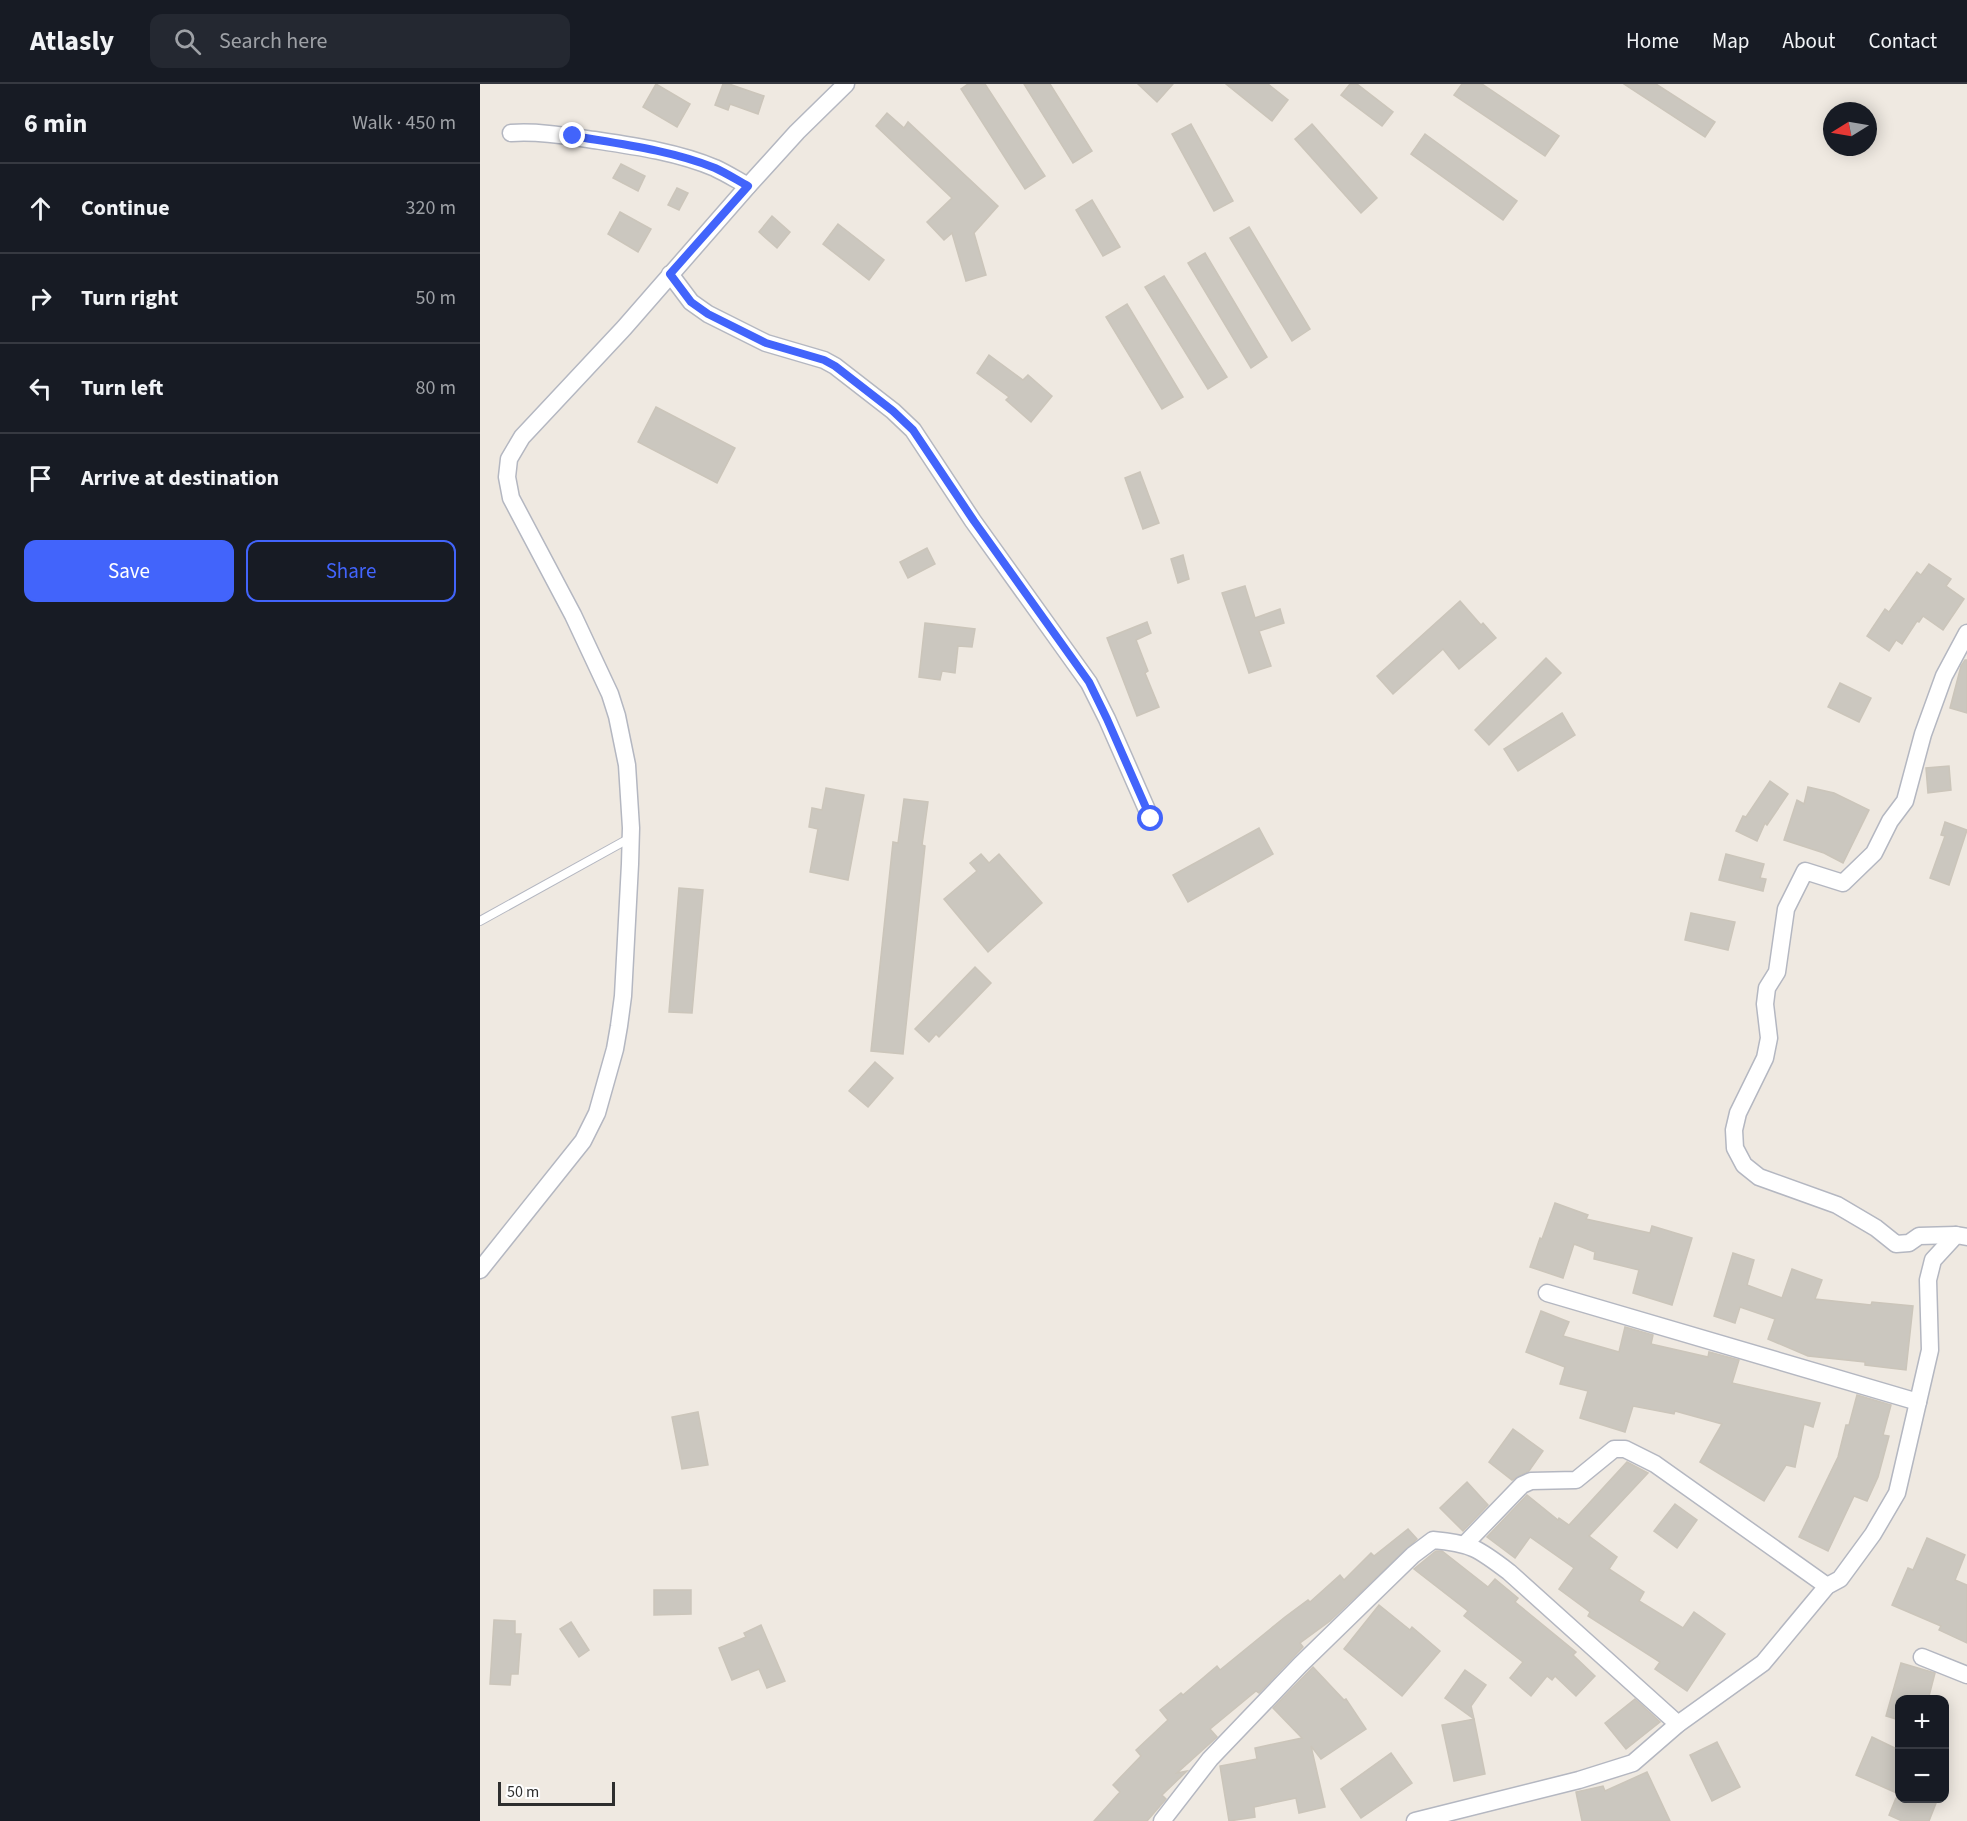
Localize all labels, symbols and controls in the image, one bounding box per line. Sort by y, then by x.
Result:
search box [150,14,570,68]
text: Atlasly [30,21,114,61]
icon: search [171,25,204,58]
text: Search here [219,25,328,57]
text: Home [1626,26,1679,56]
text: Map [1712,26,1750,56]
text: About [1783,26,1835,56]
text: Contact [1868,26,1937,56]
north arrow [1823,102,1877,156]
text: 6 min [24,105,87,142]
text: Walk · 450 m [352,109,456,137]
route end [559,122,585,148]
icon: ahead [24,192,57,225]
text: Continue [81,192,170,224]
text: 320 m [406,194,456,222]
icon: right [24,282,57,315]
text: Turn right [81,282,178,314]
text: 50 m [416,284,456,312]
icon: left [24,372,57,405]
text: Turn left [81,372,163,404]
text: 80 m [416,374,456,402]
icon: arrive [24,462,57,495]
text: Arrive at destination [81,462,279,494]
button: Save [24,540,234,602]
button: Share [246,540,456,602]
route start [1137,805,1163,831]
map controls [1895,1695,1949,1803]
button: + [1895,1695,1949,1749]
button: − [1895,1749,1949,1803]
scale bar [498,1779,615,1806]
text: 50 m [507,1781,539,1803]

